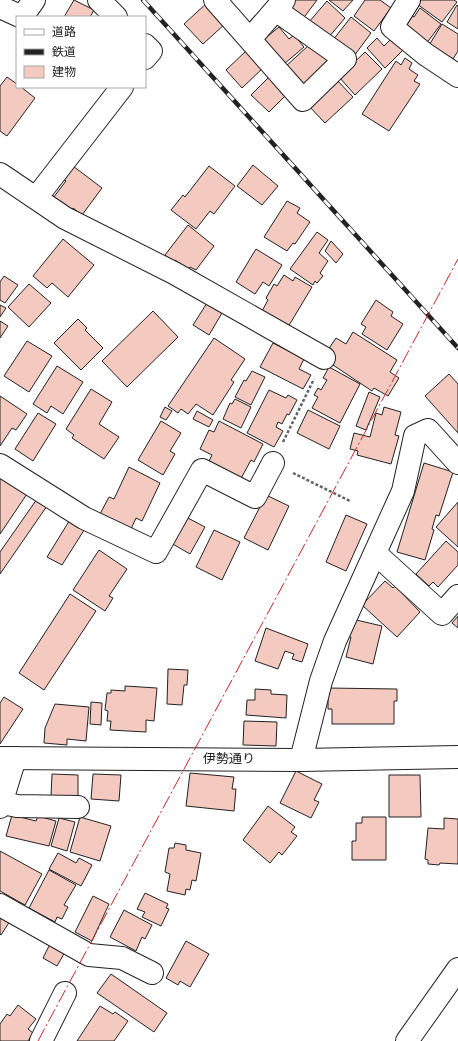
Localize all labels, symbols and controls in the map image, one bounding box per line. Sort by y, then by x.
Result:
legend [16,16,146,88]
text: 道路 [52,24,76,41]
text: 鉄道 [52,44,76,61]
text: 建物 [52,64,76,81]
street label: 伊勢通り [203,750,255,768]

